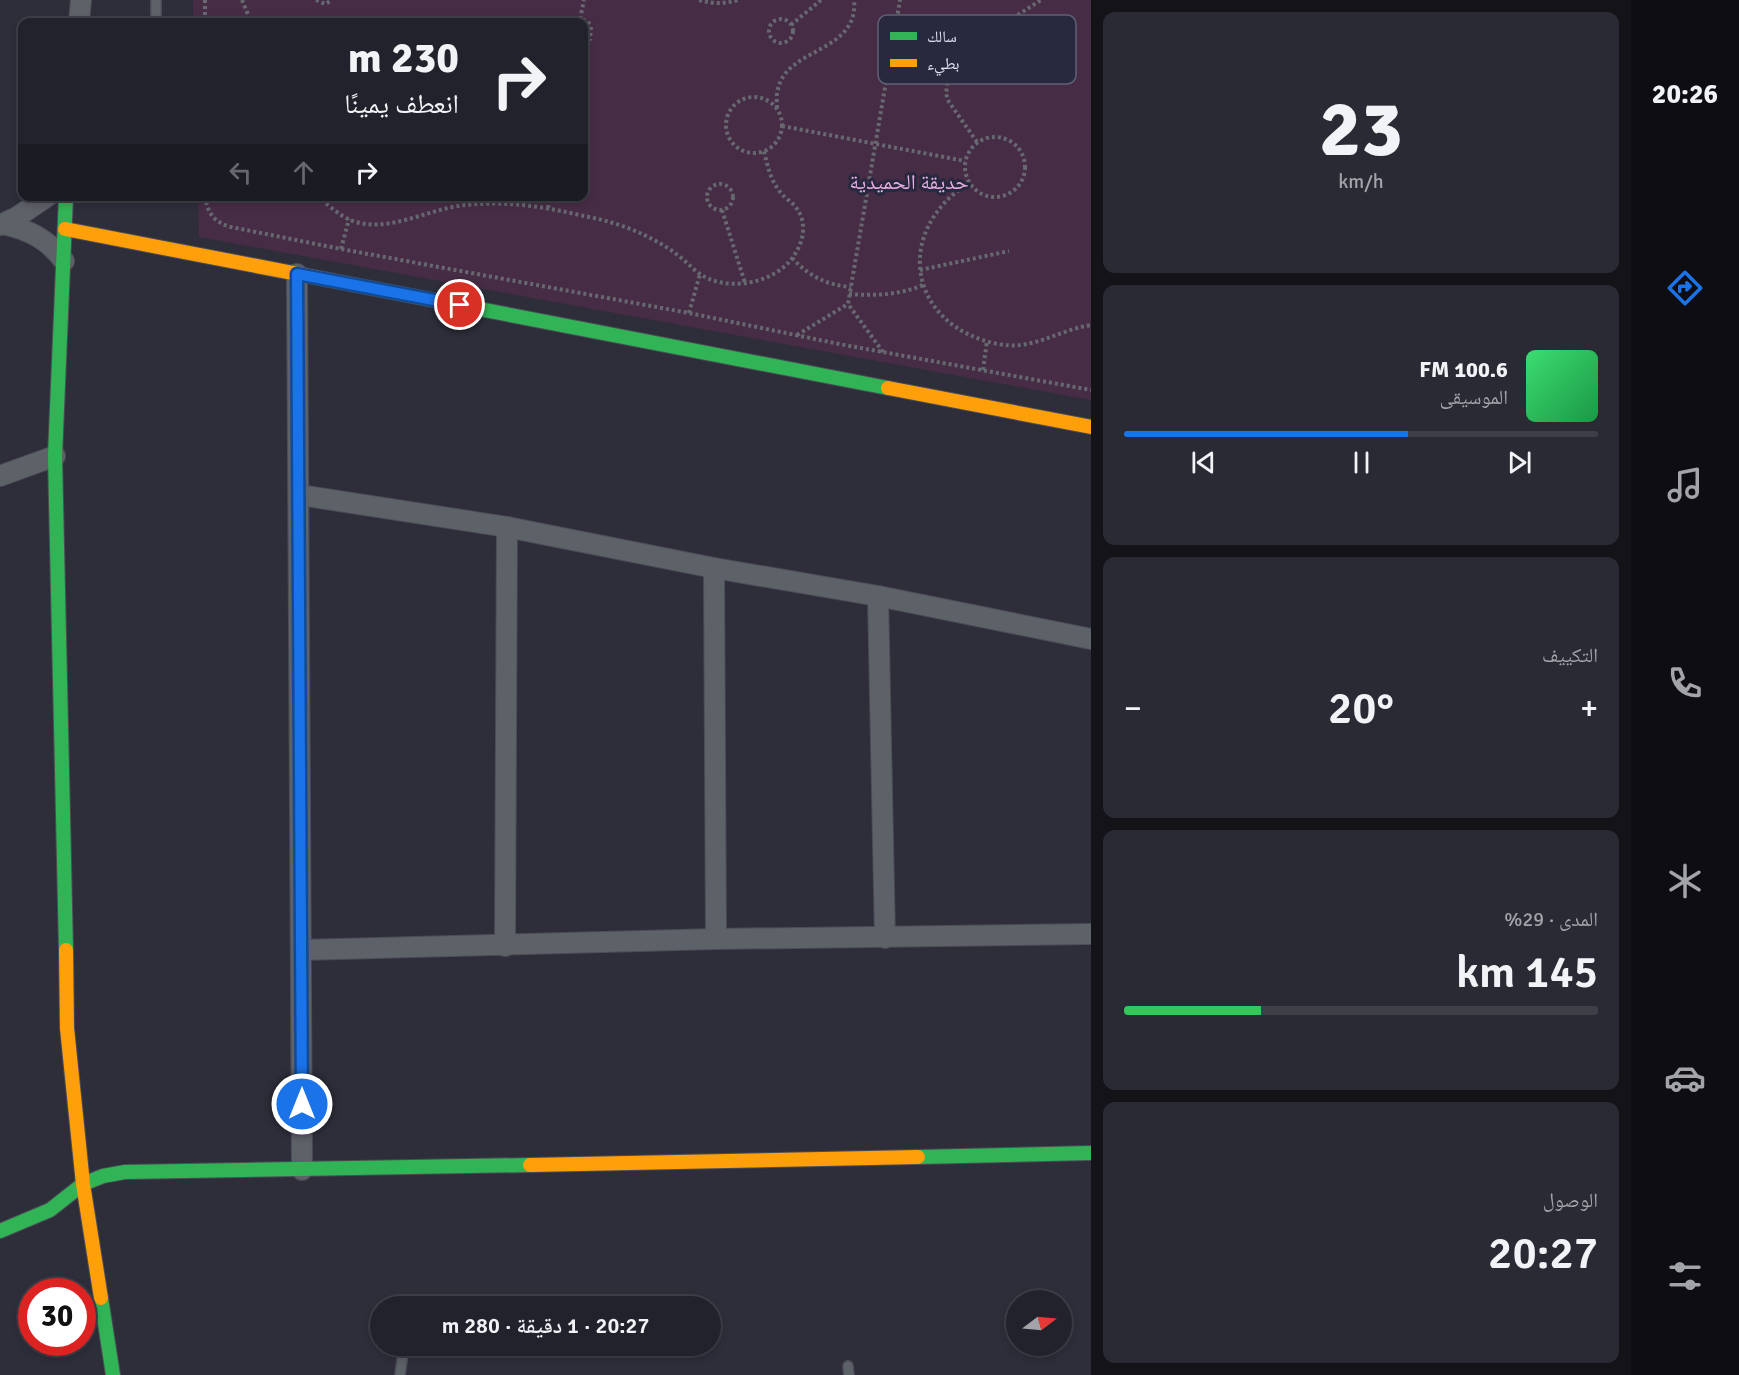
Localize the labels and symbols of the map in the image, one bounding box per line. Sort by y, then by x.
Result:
legend [878,15,1076,84]
text: سالك [927,27,957,47]
text: بطيء [927,54,959,76]
park label: حديقة الحميدية [849,169,969,195]
pin [434,279,485,330]
position arrow [270,1072,334,1136]
speed limit sign: 30 [18,1278,96,1356]
north arrow [1006,1290,1072,1356]

